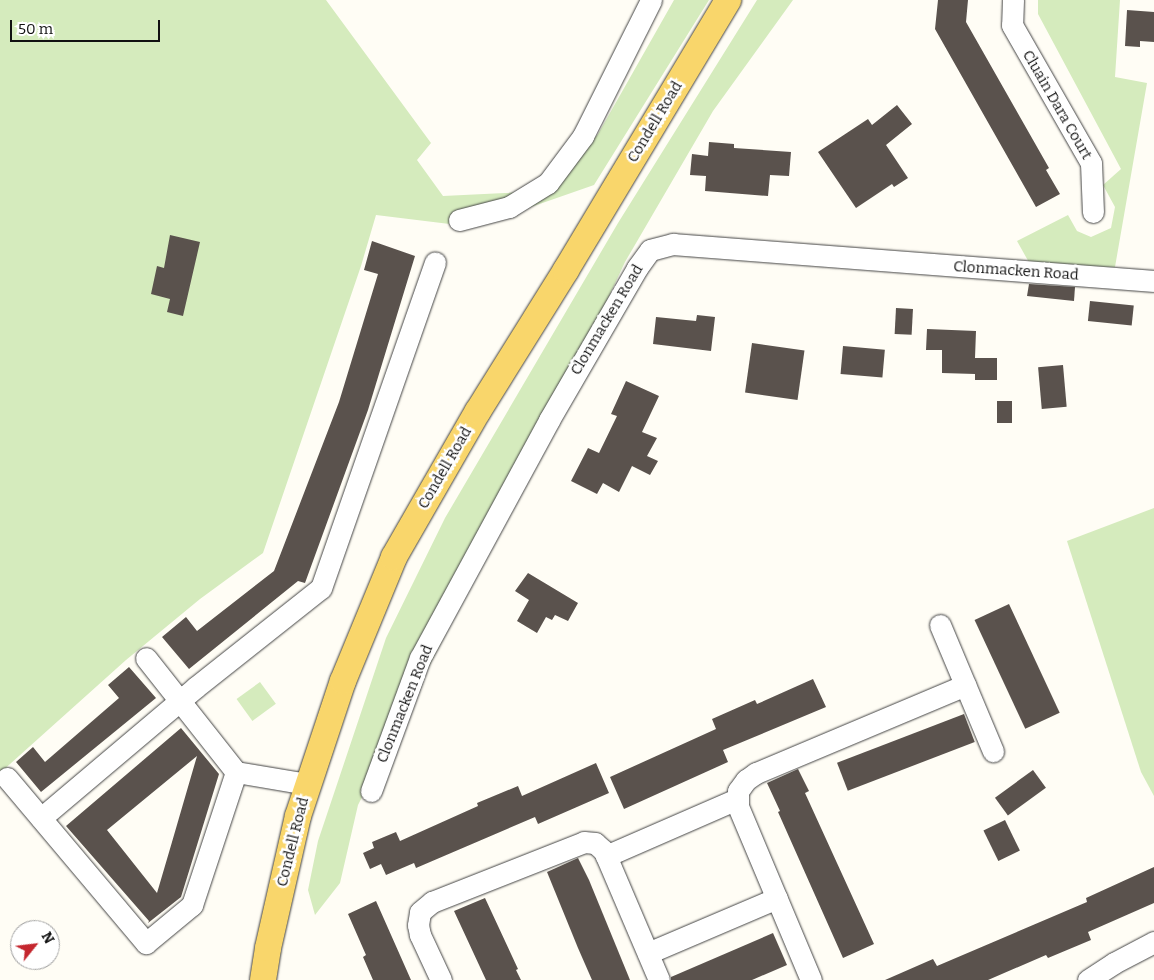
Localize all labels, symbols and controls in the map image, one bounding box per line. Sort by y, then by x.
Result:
scale bar [12,10,162,42]
text: 50 m [18,20,53,38]
street label: Cluain Dara Court [1018,47,1096,163]
street label: Condell Road [624,78,686,166]
street label: Clonmacken Road [953,258,1079,284]
street label: Clonmacken Road [567,262,647,378]
street label: Condell Road [414,424,476,512]
street label: Clonmacken Road [373,642,437,766]
street label: Condell Road [273,795,313,889]
north arrow [10,920,60,970]
text: N [38,929,58,947]

